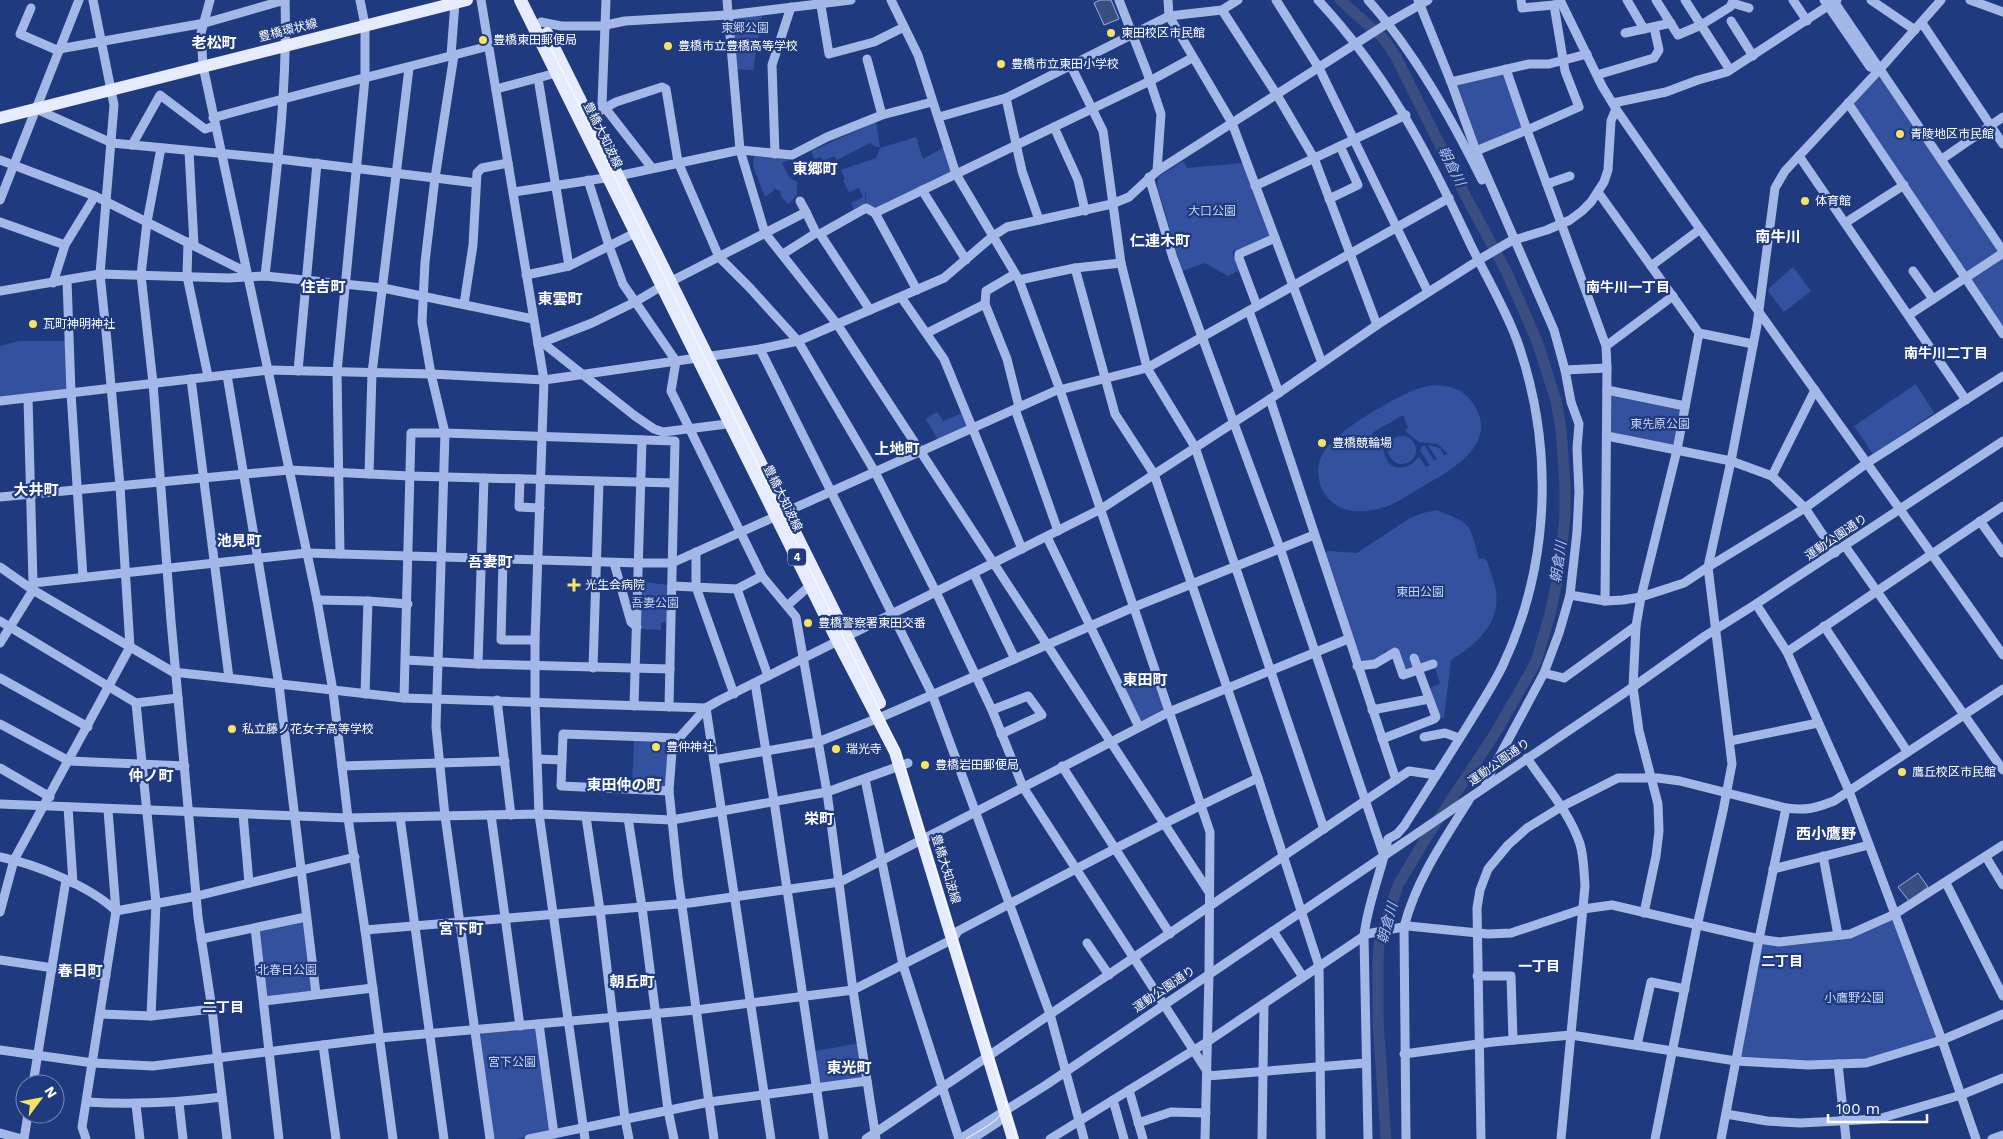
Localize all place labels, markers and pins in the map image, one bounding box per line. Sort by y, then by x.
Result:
place label: 東田校区市民館 [1121,26,1205,40]
marker: 東田校区市民館 [1105,27,1117,39]
place label: 豊橋東田郵便局 [493,33,577,47]
marker: 豊橋東田郵便局 [477,34,489,46]
place label: 豊橋市立豊橋高等学校 [678,39,798,53]
marker: 豊橋市立豊橋高等学校 [662,40,674,52]
place label: 豊橋市立東田小学校 [1011,57,1119,71]
marker: 豊橋市立東田小学校 [995,58,1007,70]
place label: 青陵地区市民館 [1910,127,1994,141]
marker: 青陵地区市民館 [1894,128,1906,140]
place label: 体育館 [1815,194,1851,208]
marker: 体育館 [1799,195,1811,207]
place label: 瓦町神明神社 [43,317,115,331]
marker: 瓦町神明神社 [27,318,39,330]
place label: 豊橋競輪場 [1332,436,1392,450]
marker: 豊橋競輪場 [1316,437,1328,449]
marker: 光生会病院 [567,578,581,592]
place label: 光生会病院 [585,578,645,592]
place label: 豊橋警察署東田交番 [818,616,926,630]
marker: 豊橋警察署東田交番 [802,617,814,629]
place label: 私立藤ノ花女子高等学校 [242,722,374,736]
marker: 私立藤ノ花女子高等学校 [226,723,238,735]
place label: 豊仲神社 [666,740,714,754]
marker: 豊仲神社 [650,741,662,753]
place label: 瑞光寺 [846,742,882,756]
marker: 瑞光寺 [830,743,842,755]
place label: 豊橋岩田郵便局 [935,758,1019,772]
marker: 豊橋岩田郵便局 [919,759,931,771]
place label: 鷹丘校区市民館 [1912,765,1996,779]
marker: 鷹丘校区市民館 [1896,766,1908,778]

